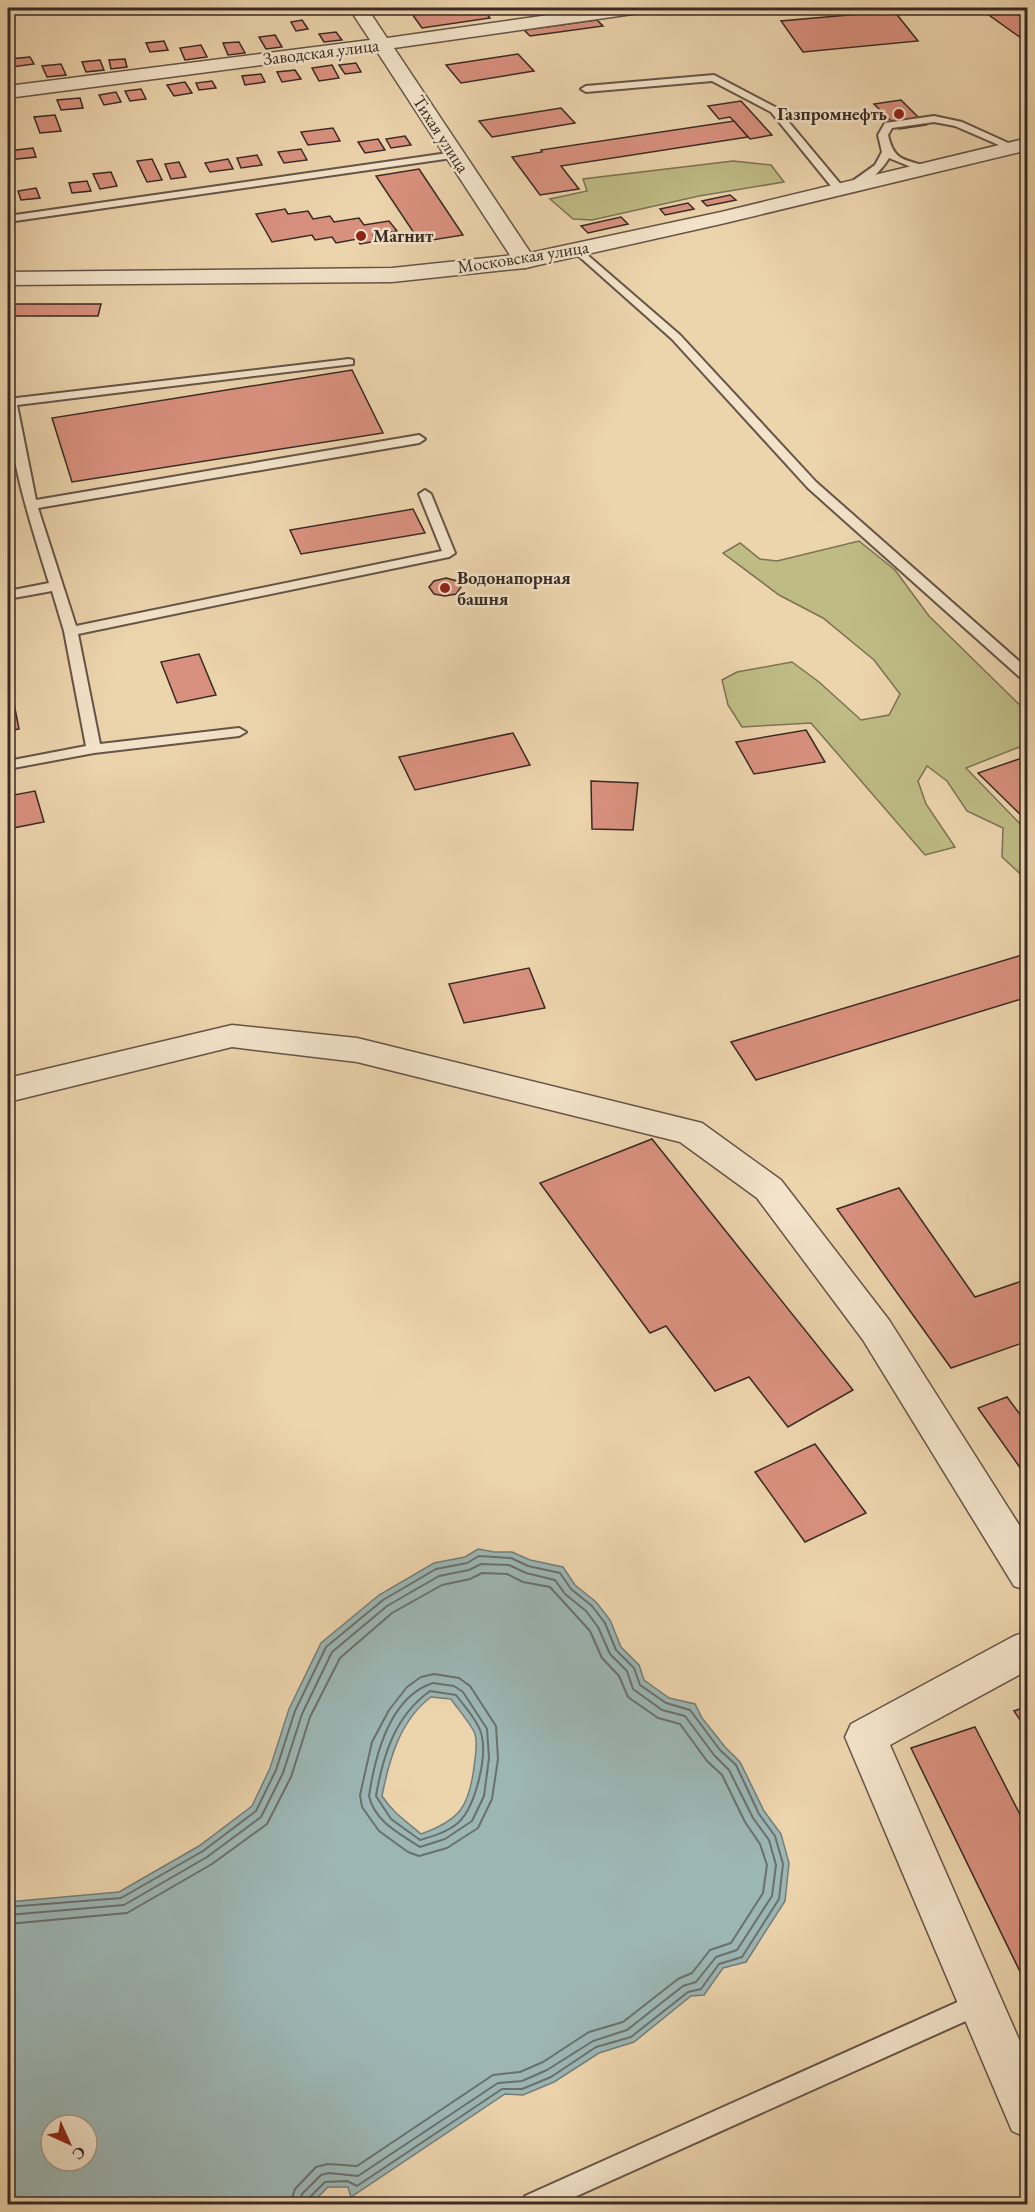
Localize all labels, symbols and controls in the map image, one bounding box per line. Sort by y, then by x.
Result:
street label: Заводская улица [262,33,381,70]
street label: Тихая улица [408,91,475,178]
place label: Газпромнефть [777,102,887,125]
marker: Газпромнефть [892,107,906,121]
place label: Магнит [373,224,433,247]
marker: Магнит [354,229,368,243]
street label: Московская улица [456,235,591,278]
place label: Водонапорная башня [457,566,571,610]
marker: Водонапорная башня [438,581,452,595]
north arrow [39,2113,99,2173]
text: С [68,2142,91,2165]

